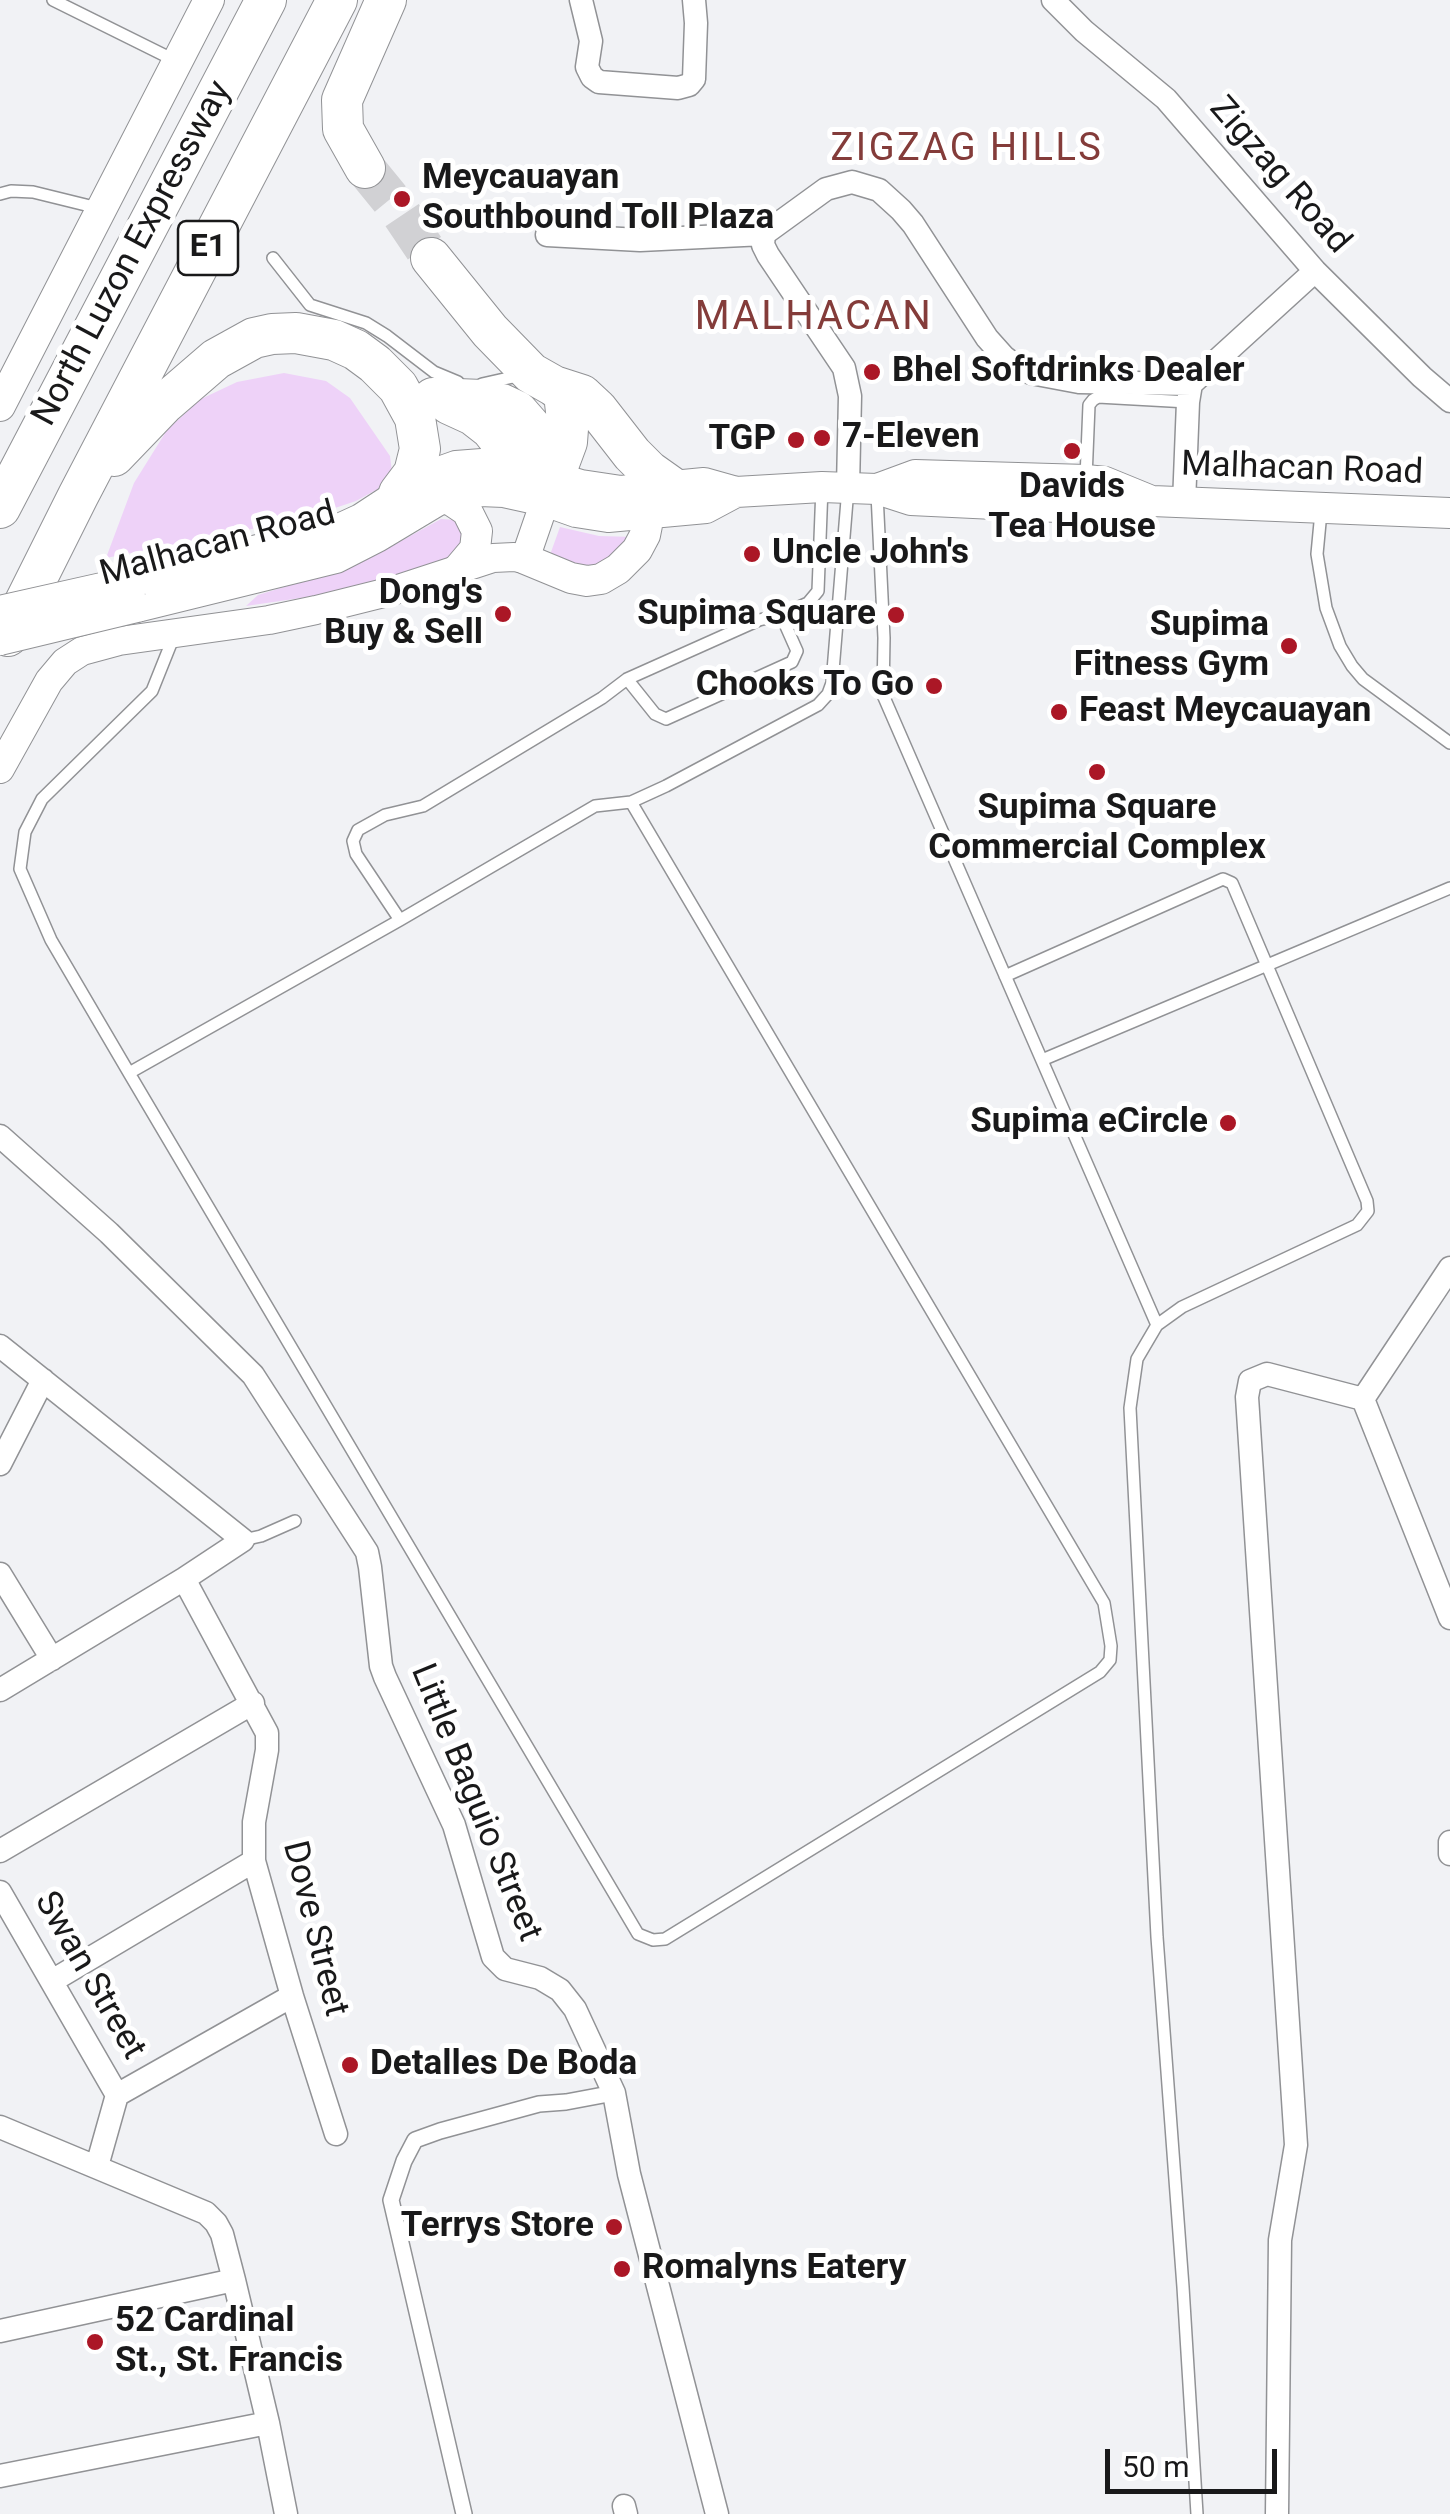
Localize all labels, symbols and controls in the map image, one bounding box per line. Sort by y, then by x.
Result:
street label: North Luzon Expressway [24,74,242,434]
street label: Zigzag Road [1199,89,1359,263]
district label: ZIGZAG HILLS [831,127,1103,173]
place label: Meycauayan Southbound Toll Plaza [422,158,774,240]
marker: Meycauayan Southbound Toll Plaza [391,188,413,210]
road number: E1 [178,221,238,275]
district label: MALHACAN [695,295,933,343]
place label: Bhel Softdrinks Dealer [892,351,1245,393]
marker: Bhel Softdrinks Dealer [861,361,883,383]
place label: 7-Eleven [842,417,980,459]
place label: TGP [708,419,776,461]
marker: 7-Eleven [811,427,833,449]
marker: TGP [785,429,807,451]
marker: Davids Tea House [1061,440,1083,462]
street label: Malhacan Road [1180,445,1424,495]
place label: Davids Tea House [988,467,1156,549]
street label: Malhacan Road [96,493,340,597]
place label: Uncle John's [772,533,969,575]
marker: Uncle John's [741,543,763,565]
place label: Dong's Buy & Sell [324,573,483,655]
place label: Supima Square [637,594,876,636]
marker: Dong's Buy & Sell [492,603,514,625]
marker: Supima Square [885,604,907,626]
place label: Supima Fitness Gym [1074,605,1269,687]
marker: Supima Fitness Gym [1278,635,1300,657]
place label: Chooks To Go [696,665,914,707]
marker: Chooks To Go [923,675,945,697]
place label: Feast Meycauayan [1079,691,1371,733]
marker: Feast Meycauayan [1048,701,1070,723]
marker: Supima Square Commercial Complex [1086,761,1108,783]
place label: Supima Square Commercial Complex [928,788,1266,870]
place label: Supima eCircle [970,1102,1208,1144]
marker: Supima eCircle [1217,1112,1239,1134]
street label: Little Baguio Street [400,1658,550,1948]
street label: Dove Street [272,1837,356,2021]
street label: Swan Street [24,1885,154,2067]
place label: Detalles De Boda [370,2044,637,2086]
marker: Detalles De Boda [339,2054,361,2076]
place label: Terrys Store [401,2206,594,2248]
marker: Terrys Store [603,2216,625,2238]
place label: Romalyns Eatery [642,2248,906,2290]
marker: Romalyns Eatery [611,2258,633,2280]
place label: 52 Cardinal St., St. Francis [115,2301,343,2383]
marker: 52 Cardinal St., St. Francis [84,2331,106,2353]
scale bar [1110,2429,1282,2491]
text: 50 m [1122,2449,1189,2484]

